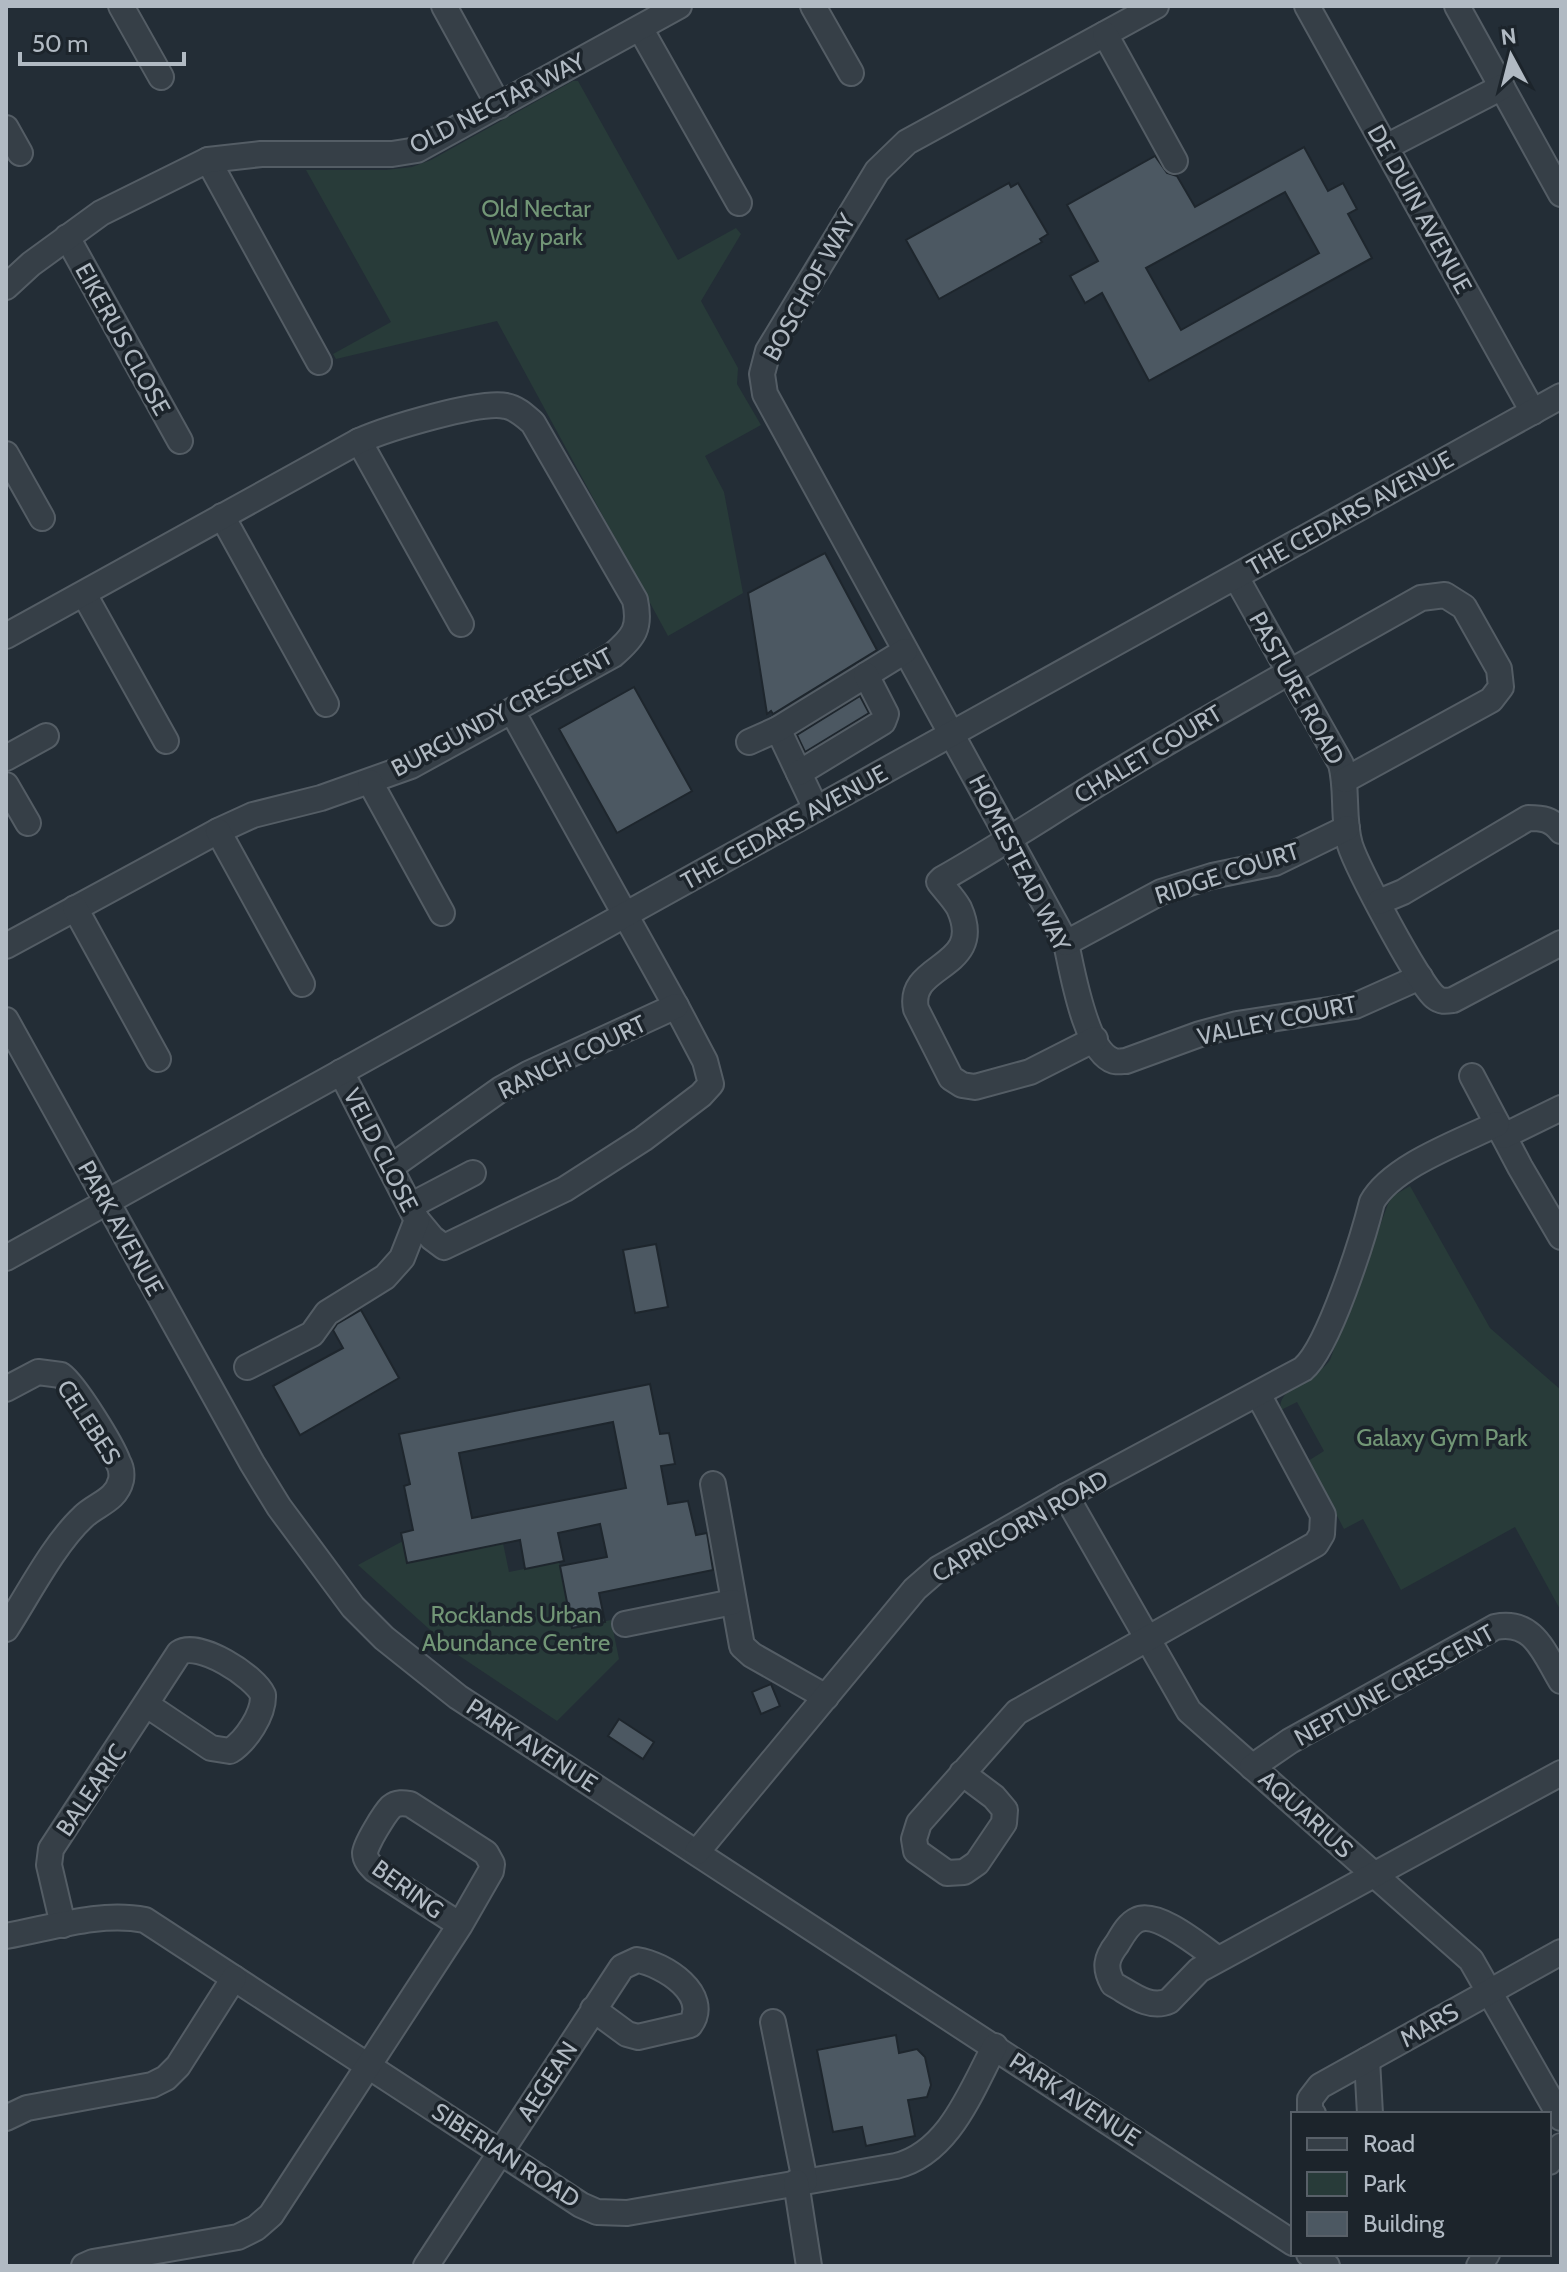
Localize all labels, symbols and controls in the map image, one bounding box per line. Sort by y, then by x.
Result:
scale bar [20,16,184,66]
north arrow [1471,16,1551,96]
text: N [1499,22,1518,51]
text: 50 m [32,29,88,58]
street label: OLD NECTAR WAY [404,46,590,160]
street label: DE DUIN AVENUE [1362,120,1478,298]
park label: Old Nectar Way park [481,194,591,251]
street label: BOSCHOF WAY [757,208,862,366]
street label: EIKERUS CLOSE [69,258,177,420]
street label: THE CEDARS AVENUE [1242,444,1458,582]
street label: PASTURE ROAD [1243,607,1351,769]
street label: BURGUNDY CRESCENT [386,641,618,783]
street label: CHALET COURT [1069,698,1227,810]
street label: THE CEDARS AVENUE [676,758,892,896]
street label: HOMESTEAD WAY [963,770,1077,957]
street label: RIDGE COURT [1151,836,1303,910]
street label: VALLEY COURT [1195,989,1359,1051]
street label: RANCH COURT [493,1009,651,1105]
street label: VELD CLOSE [337,1083,425,1217]
street label: PARK AVENUE [72,1155,170,1301]
street label: CELEBES [51,1374,127,1470]
park label: Galaxy Gym Park [1356,1423,1528,1452]
street label: CAPRICORN ROAD [927,1464,1113,1588]
park label: Rocklands Urban Abundance Centre [422,1600,610,1657]
street label: NEPTUNE CRESCENT [1289,1618,1499,1752]
street label: PARK AVENUE [461,1692,603,1798]
street label: BALEARIC [50,1739,132,1841]
street label: AQUARIUS [1253,1764,1359,1864]
street label: BERING [367,1853,449,1925]
street label: MARS [1395,1997,1463,2053]
street label: AEGEAN [511,2036,583,2126]
street label: PARK AVENUE [1004,2046,1146,2152]
street label: SIBERIAN ROAD [427,2096,585,2214]
legend [1291,2112,1551,2256]
text: Road [1363,2129,1415,2158]
text: Park [1363,2169,1406,2198]
text: Building [1363,2209,1445,2238]

